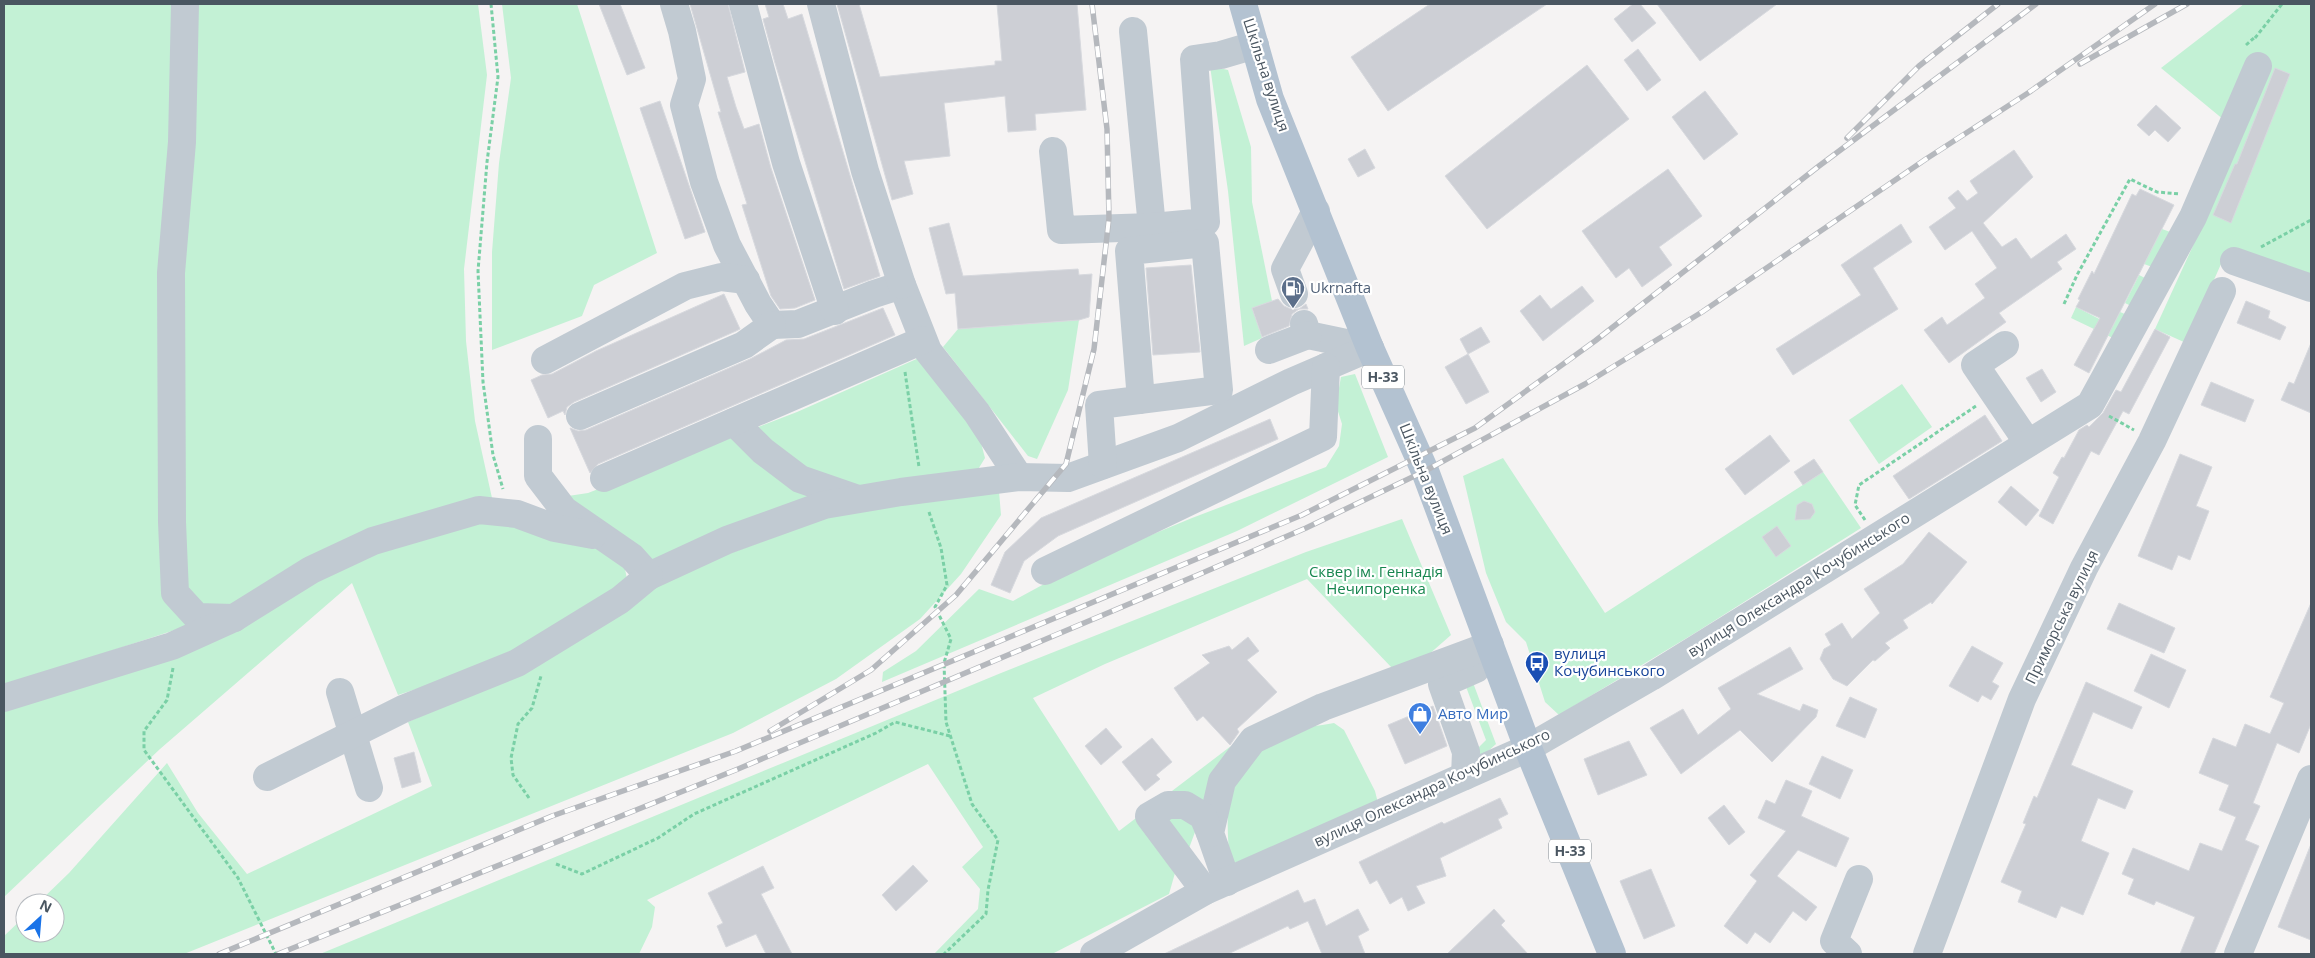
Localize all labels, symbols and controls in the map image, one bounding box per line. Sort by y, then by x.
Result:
street label: Шкільна вулиця [1239,15,1295,134]
fuel station icon: Ukrnafta [1280,275,1306,309]
place label: Ukrnafta [1310,277,1371,297]
road number: Н-33 [1362,366,1404,388]
street label: Шкільна вулиця [1396,420,1458,537]
street label: вулиця Олександра Кочубинського [1684,507,1913,661]
street label: Приморська вулиця [2020,546,2102,687]
park label: Сквер ім. Геннадія Нечипоренка [1309,561,1443,598]
place label: вулиця Кочубинського [1554,643,1665,680]
bus stop icon: вулиця Кочубинського [1524,650,1550,684]
shop icon: Авто Мир [1407,701,1433,735]
place label: Авто Мир [1438,703,1508,723]
street label: вулиця Олександра Кочубинського [1310,723,1553,851]
road number: Н-33 [1549,839,1591,862]
north arrow [15,893,65,943]
text: N [37,895,55,917]

